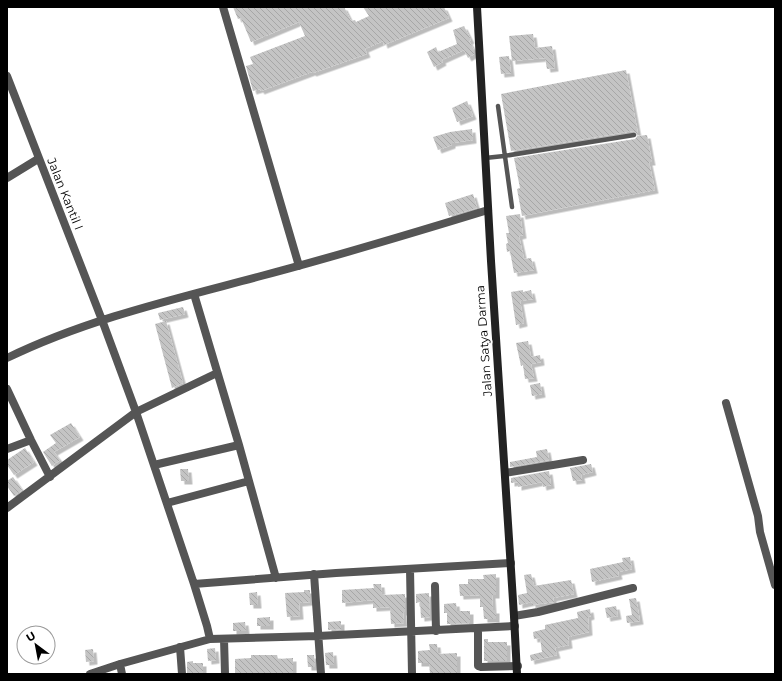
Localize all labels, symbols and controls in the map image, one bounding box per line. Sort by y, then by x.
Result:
street label: Jalan Kantil I [44,155,87,232]
street label: Jalan Satya Darma [472,285,495,398]
north arrow [16,625,56,665]
text: U [23,628,38,645]

